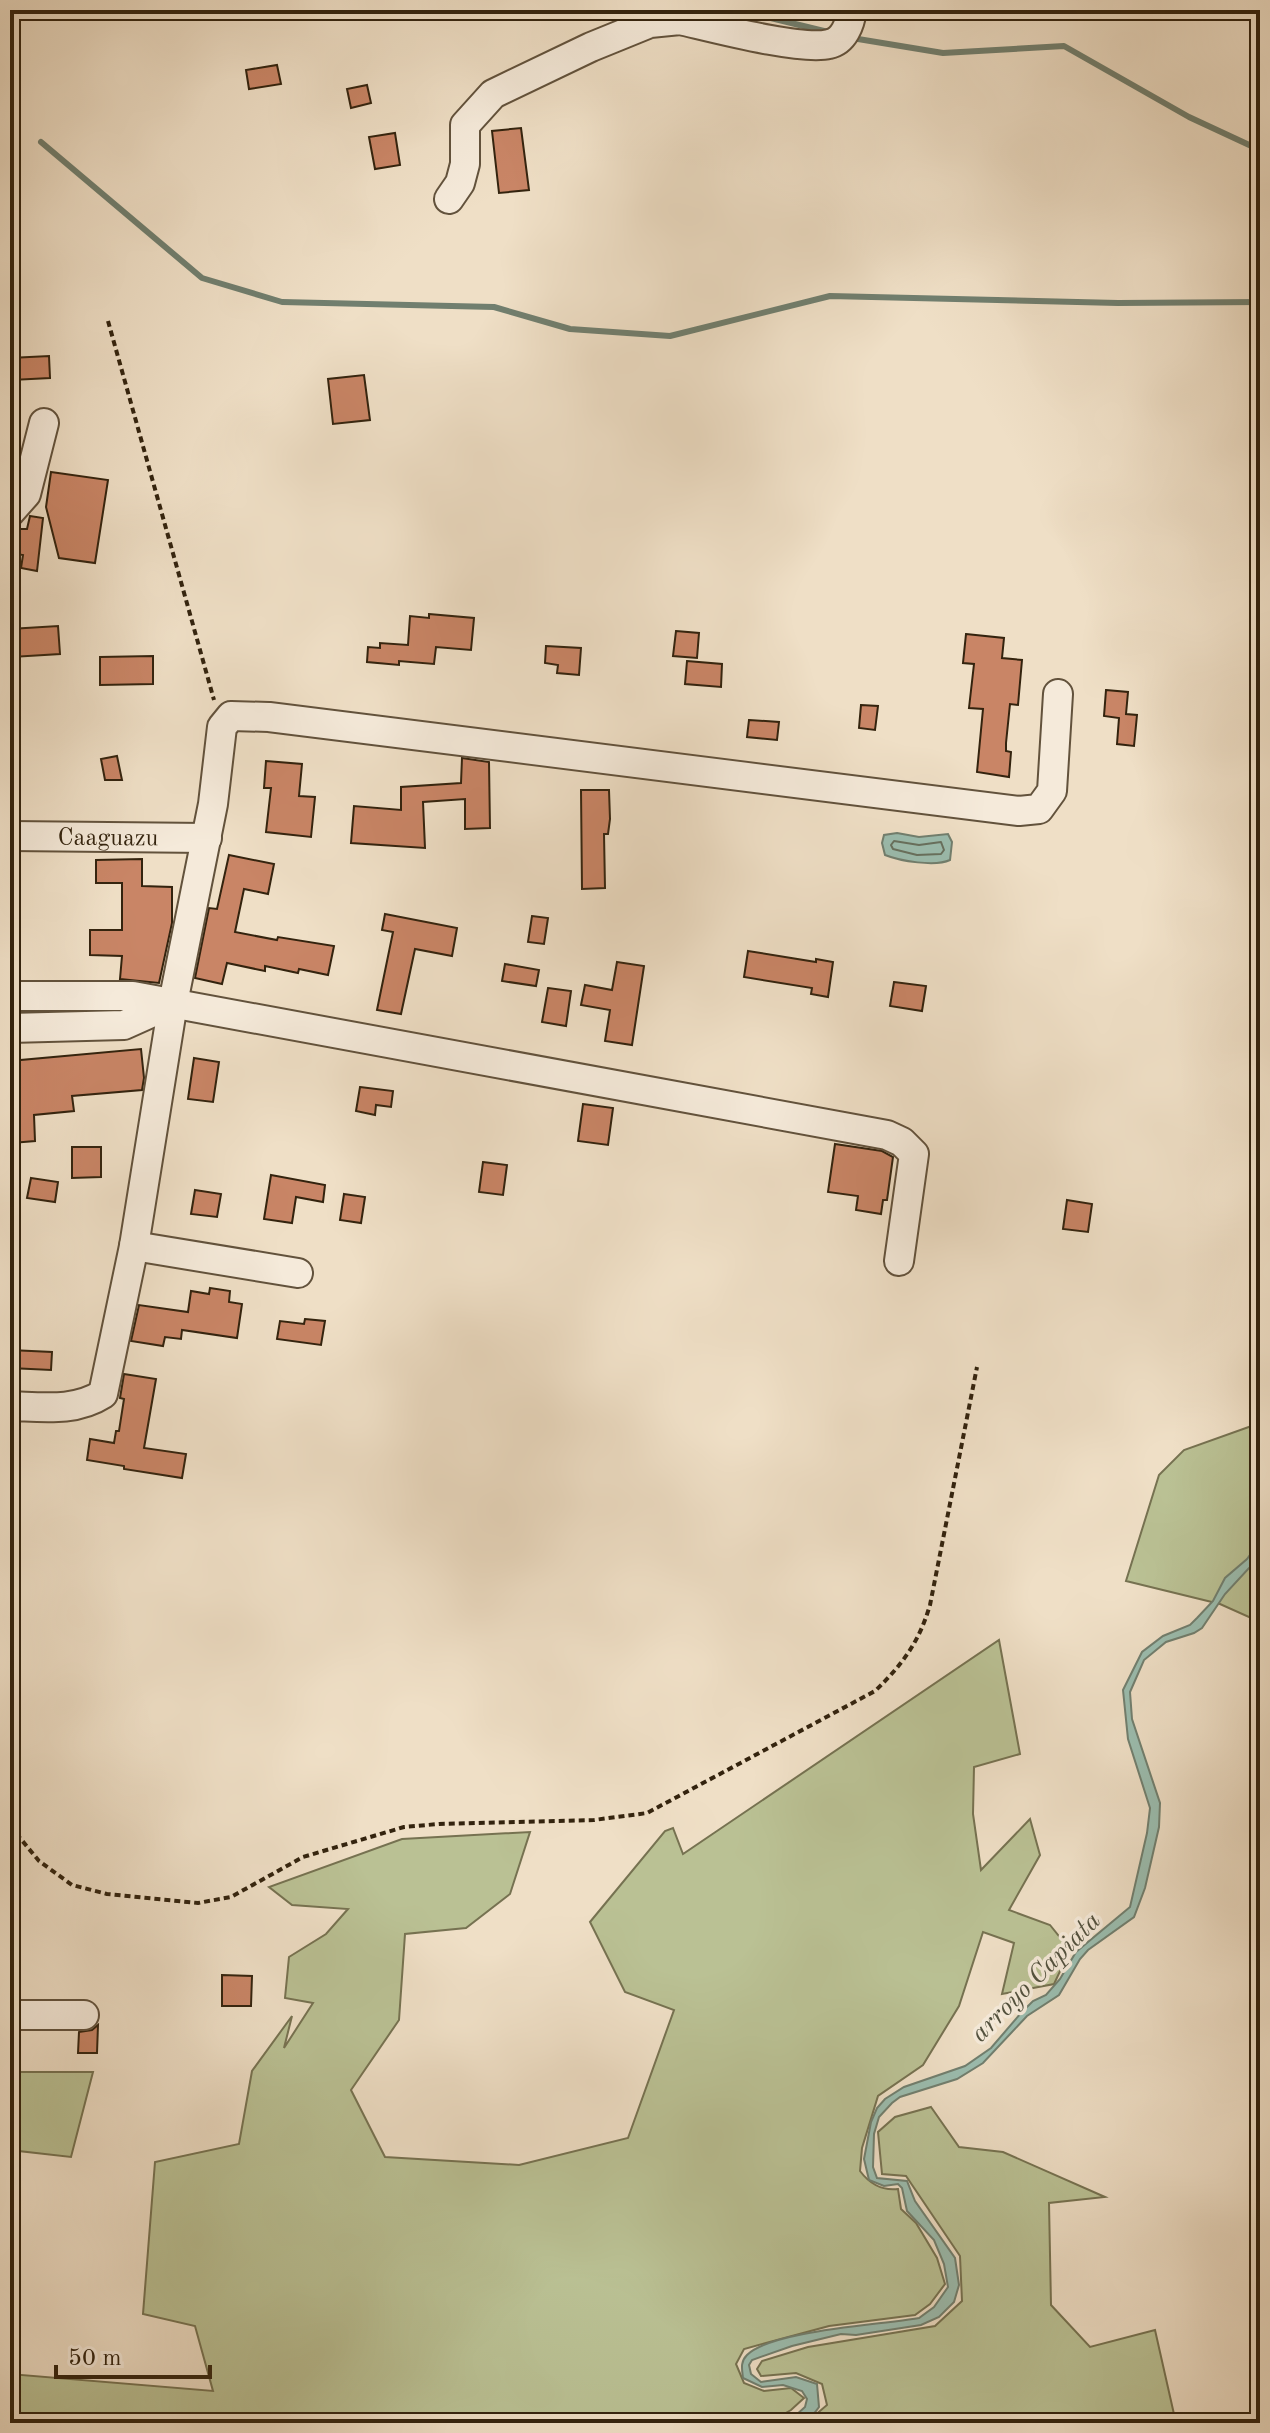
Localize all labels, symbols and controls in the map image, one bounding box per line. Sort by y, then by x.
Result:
street label: Caaguazu [57,826,159,852]
water label: arroyo Capiata [967,1908,1106,2047]
scale bar [56,2329,210,2379]
text: 50 m [68,2347,122,2371]

